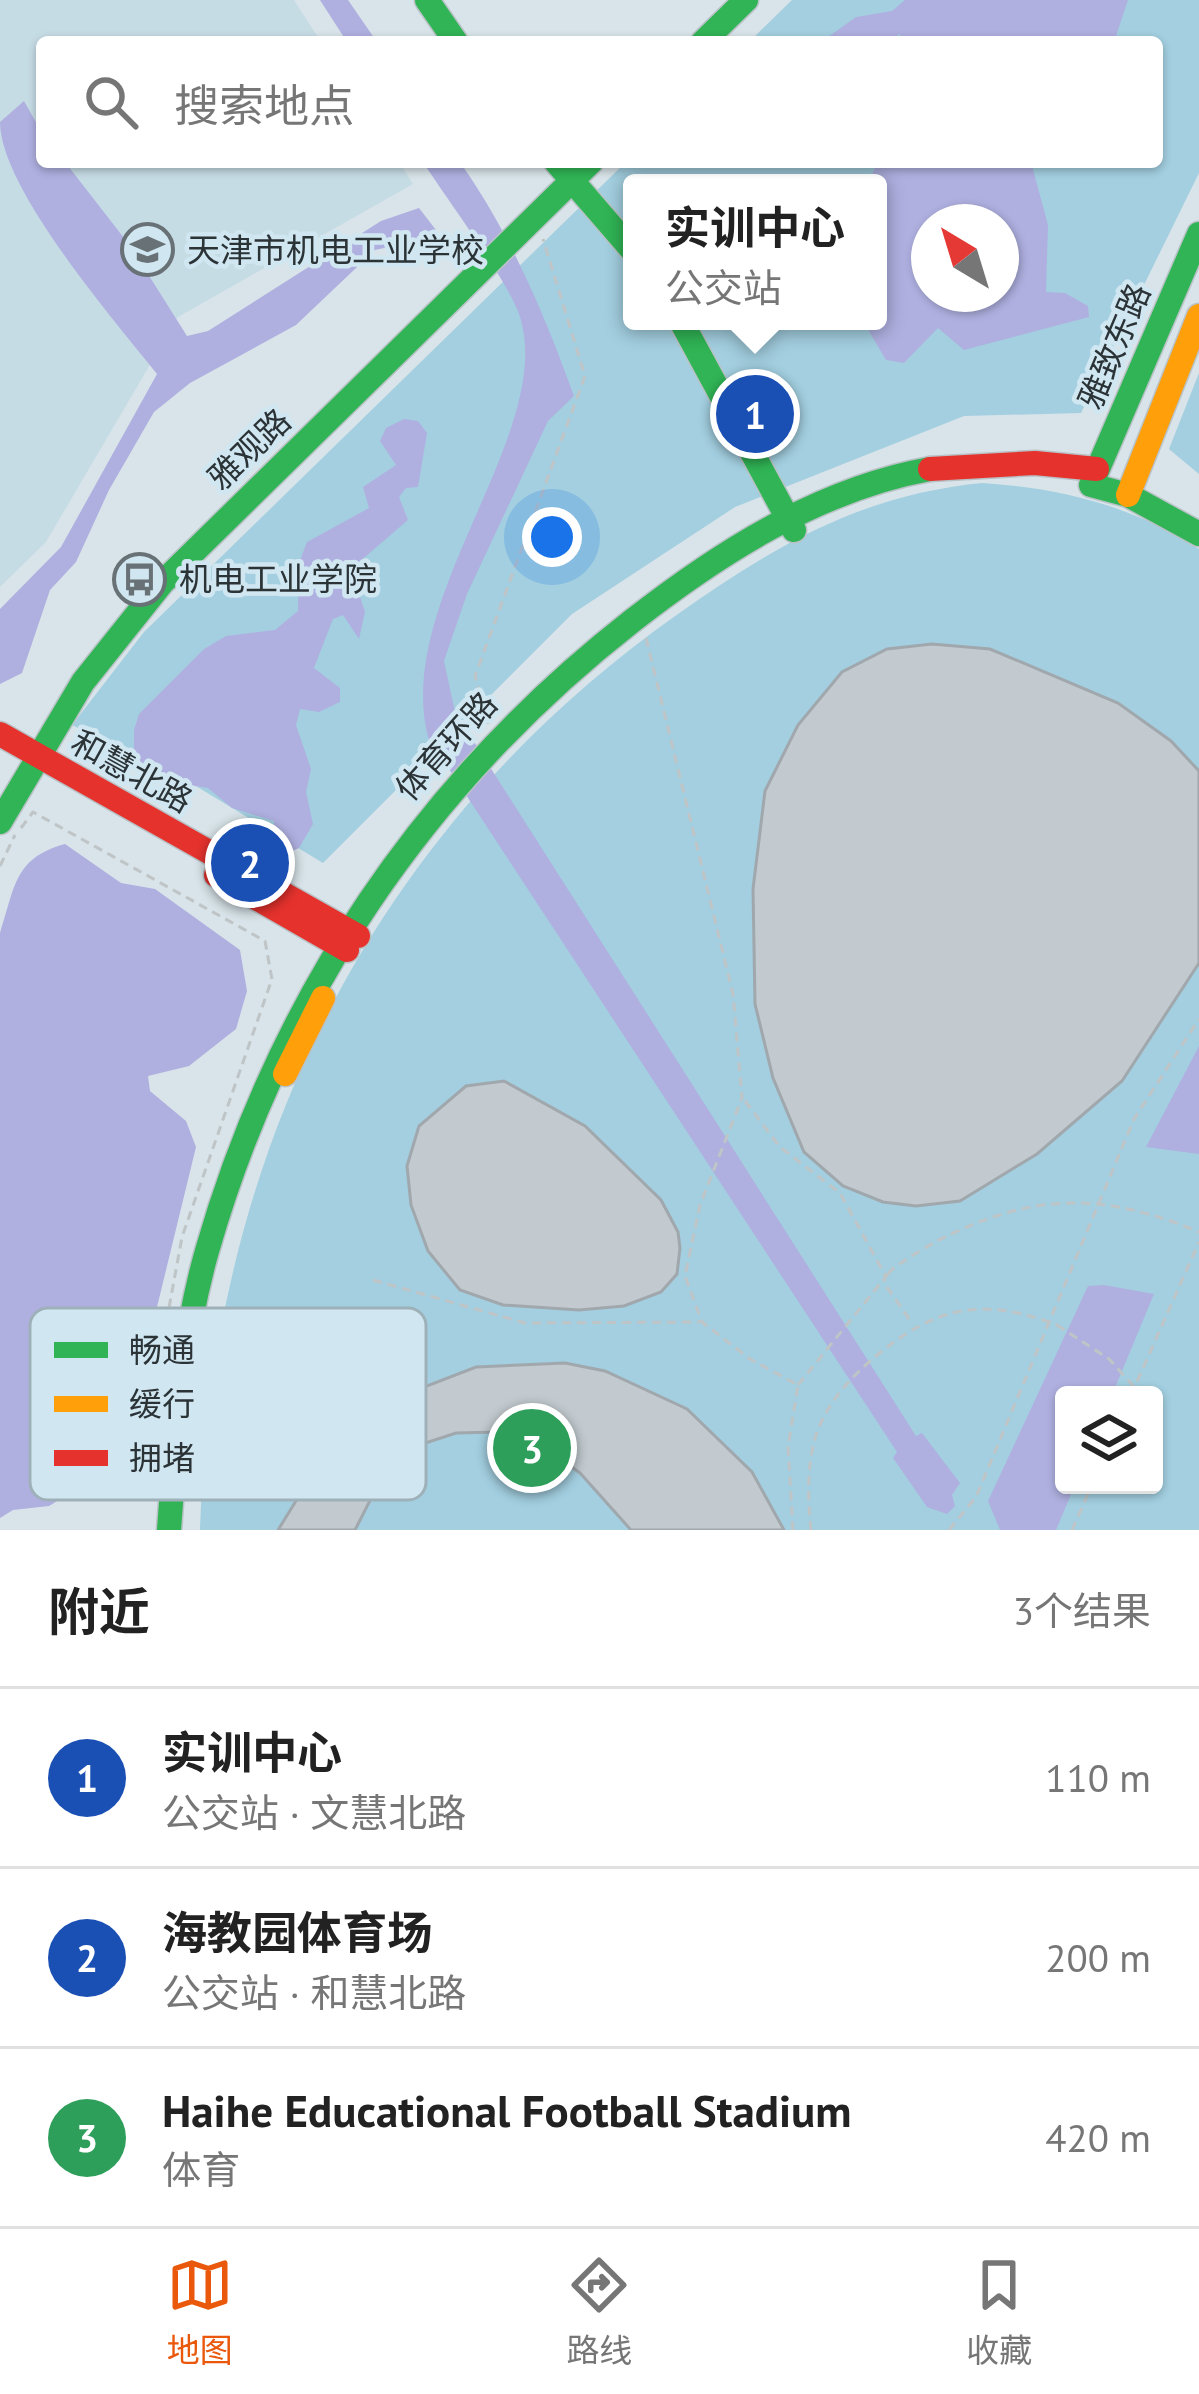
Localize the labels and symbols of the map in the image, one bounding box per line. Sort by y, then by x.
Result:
north arrow [911,204,1019,312]
school or university icon: 天津市机电工业学校 [120,222,176,278]
place label: 天津市机电工业学校 [187,228,484,271]
street label: 雅致东路 [1068,277,1159,415]
pin: 1 [716,369,794,459]
street label: 雅观路 [198,399,299,498]
your location [522,507,582,567]
bus stop icon: 机电工业学院 [112,551,168,607]
place label: 机电工业学院 [179,557,377,600]
street label: 体育环路 [385,682,506,809]
street label: 和慧北路 [64,720,200,821]
pin: 2 [211,818,289,908]
legend [30,1308,426,1500]
text: 畅通 [129,1328,195,1371]
text: 缓行 [129,1382,195,1425]
pin: 3 [493,1403,571,1493]
text: 拥堵 [129,1436,195,1479]

